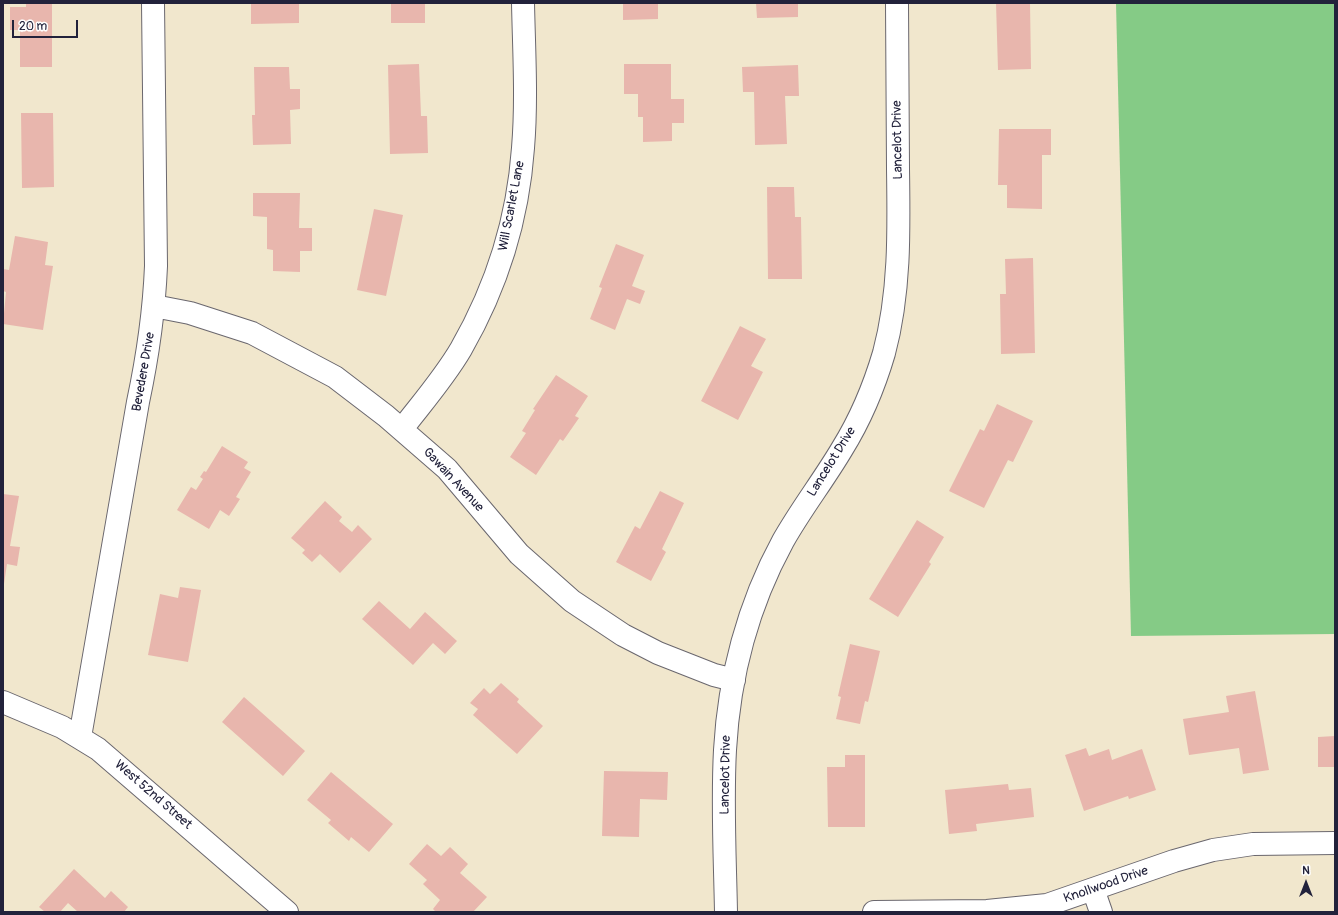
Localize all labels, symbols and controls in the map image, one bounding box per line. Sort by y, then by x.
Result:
scale bar [14,12,80,38]
text: 20 m [19,19,47,34]
street label: Lancelot Drive [890,100,906,180]
street label: Will Scarlet Lane [496,160,528,252]
street label: Bevedere Drive [129,331,159,413]
street label: Lancelot Drive [804,424,860,500]
street label: Gawain Avenue [419,445,487,515]
street label: Lancelot Drive [718,735,734,815]
street label: West 52nd Street [111,757,195,833]
street label: Knollwood Drive [1062,863,1150,907]
north arrow [1286,863,1326,903]
text: N [1302,864,1310,877]

